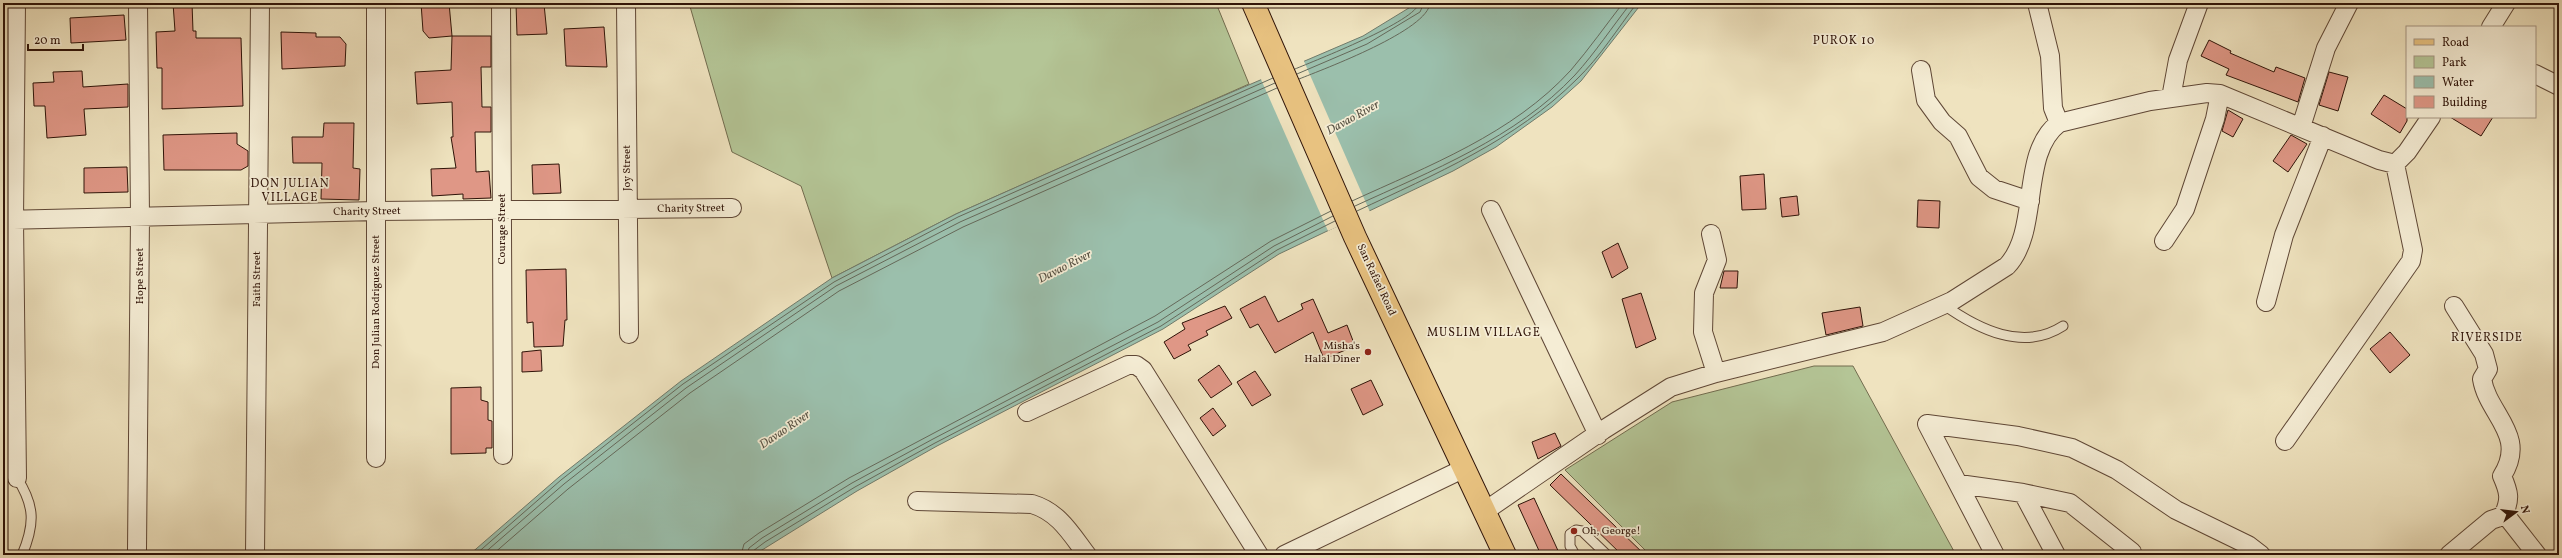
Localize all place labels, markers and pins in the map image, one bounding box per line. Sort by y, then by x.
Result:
place label: Misha's Halal Diner [1304,339,1360,367]
marker: Misha's Halal Diner [1363,347,1373,357]
place label: Oh, George! [1582,524,1641,539]
marker: Oh, George! [1569,526,1579,536]

